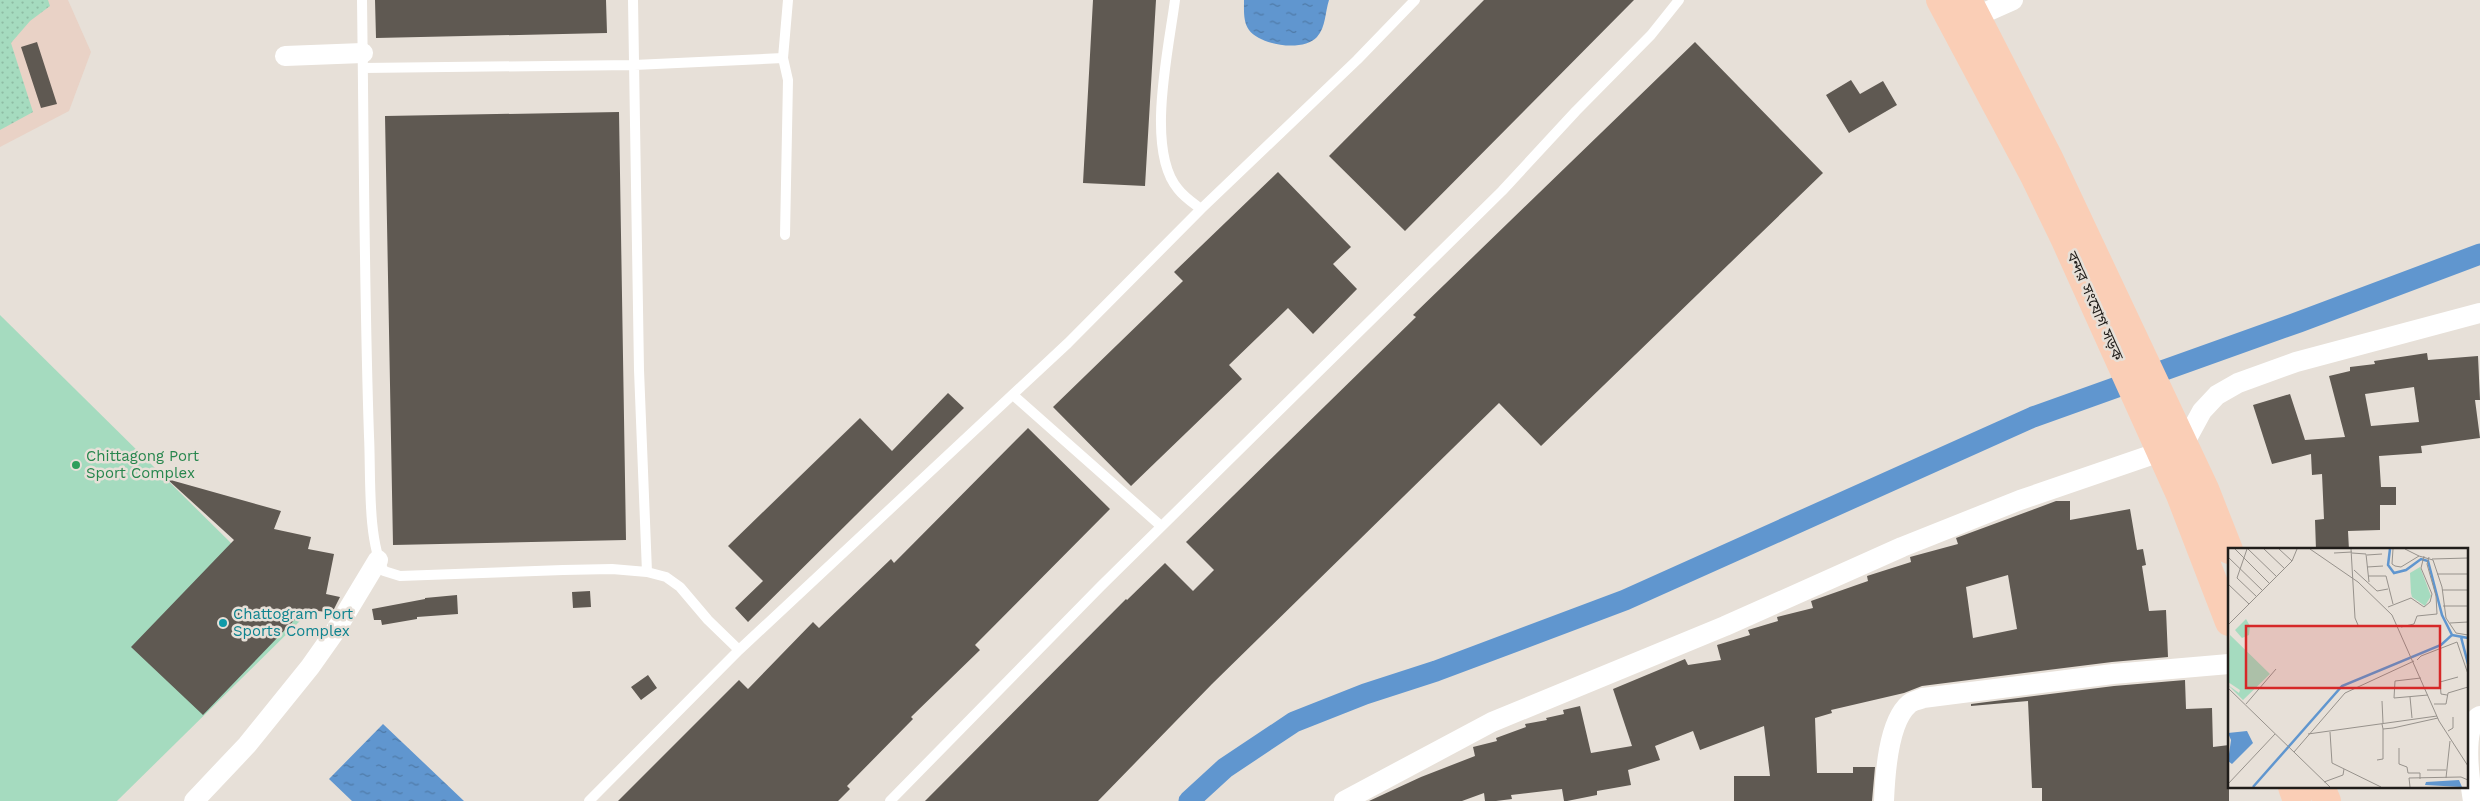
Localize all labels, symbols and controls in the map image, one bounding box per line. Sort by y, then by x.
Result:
street label: বন্দর সংযোগ সড়ক [2062,248,2127,364]
place label: Chittagong Port Sport Complex [86,447,200,482]
marker: Chittagong Port Sport Complex [70,459,82,471]
inset map [2228,548,2468,788]
place label: Chattogram Port Sports Complex [233,605,354,640]
marker: Chattogram Port Sports Complex [217,617,229,629]

